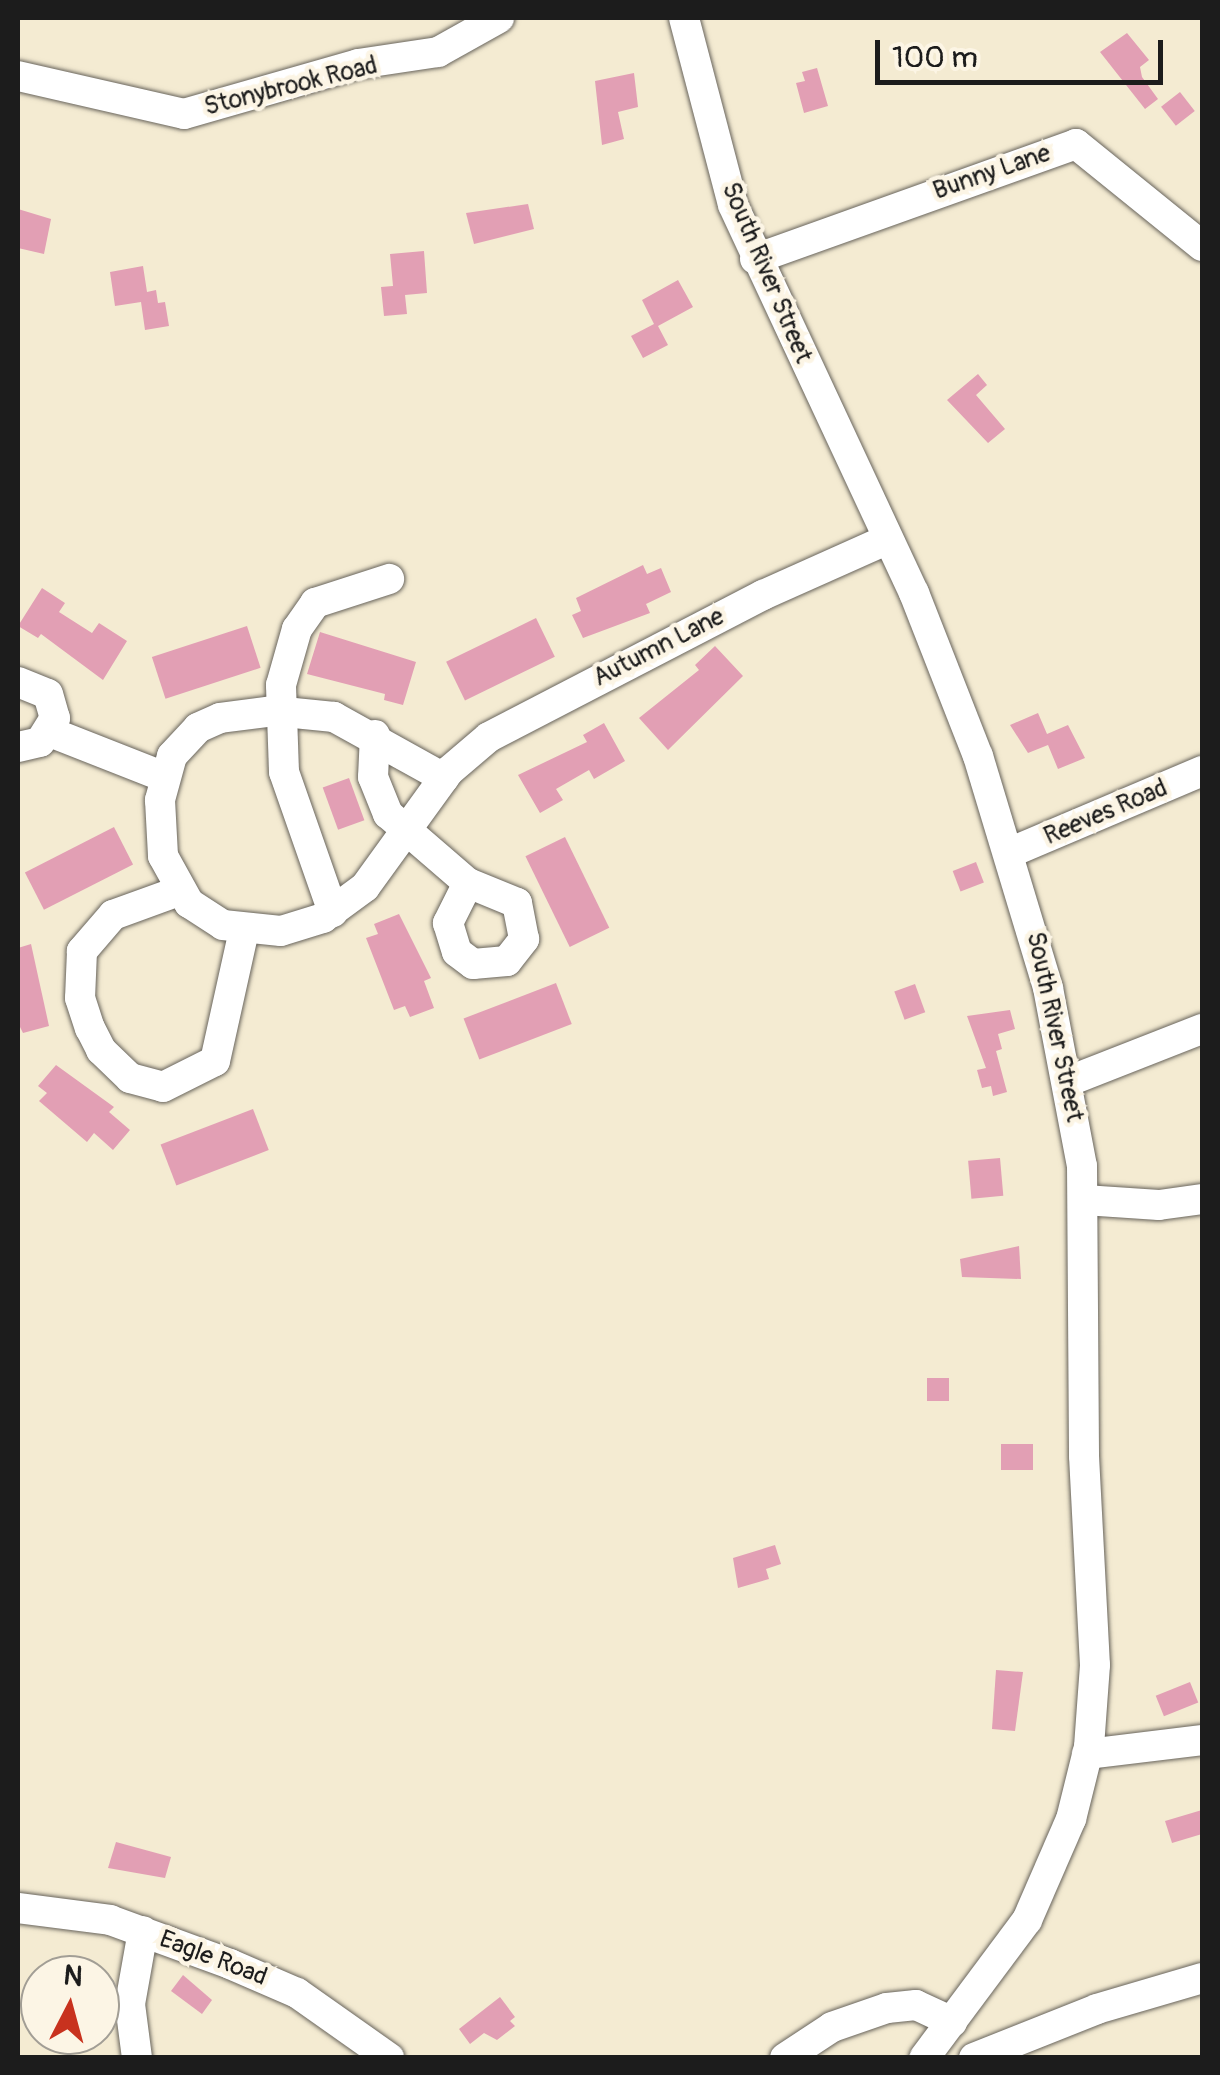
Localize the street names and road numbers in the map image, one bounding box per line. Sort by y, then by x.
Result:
street label: Stonybrook Road [201,51,381,123]
street label: Bunny Lane [929,139,1055,207]
street label: South River Street [714,178,818,368]
street label: Autumn Lane [589,602,729,694]
street label: Reeves Road [1040,774,1172,852]
street label: South River Street [1019,929,1089,1125]
street label: Eagle Road [155,1925,271,1993]

